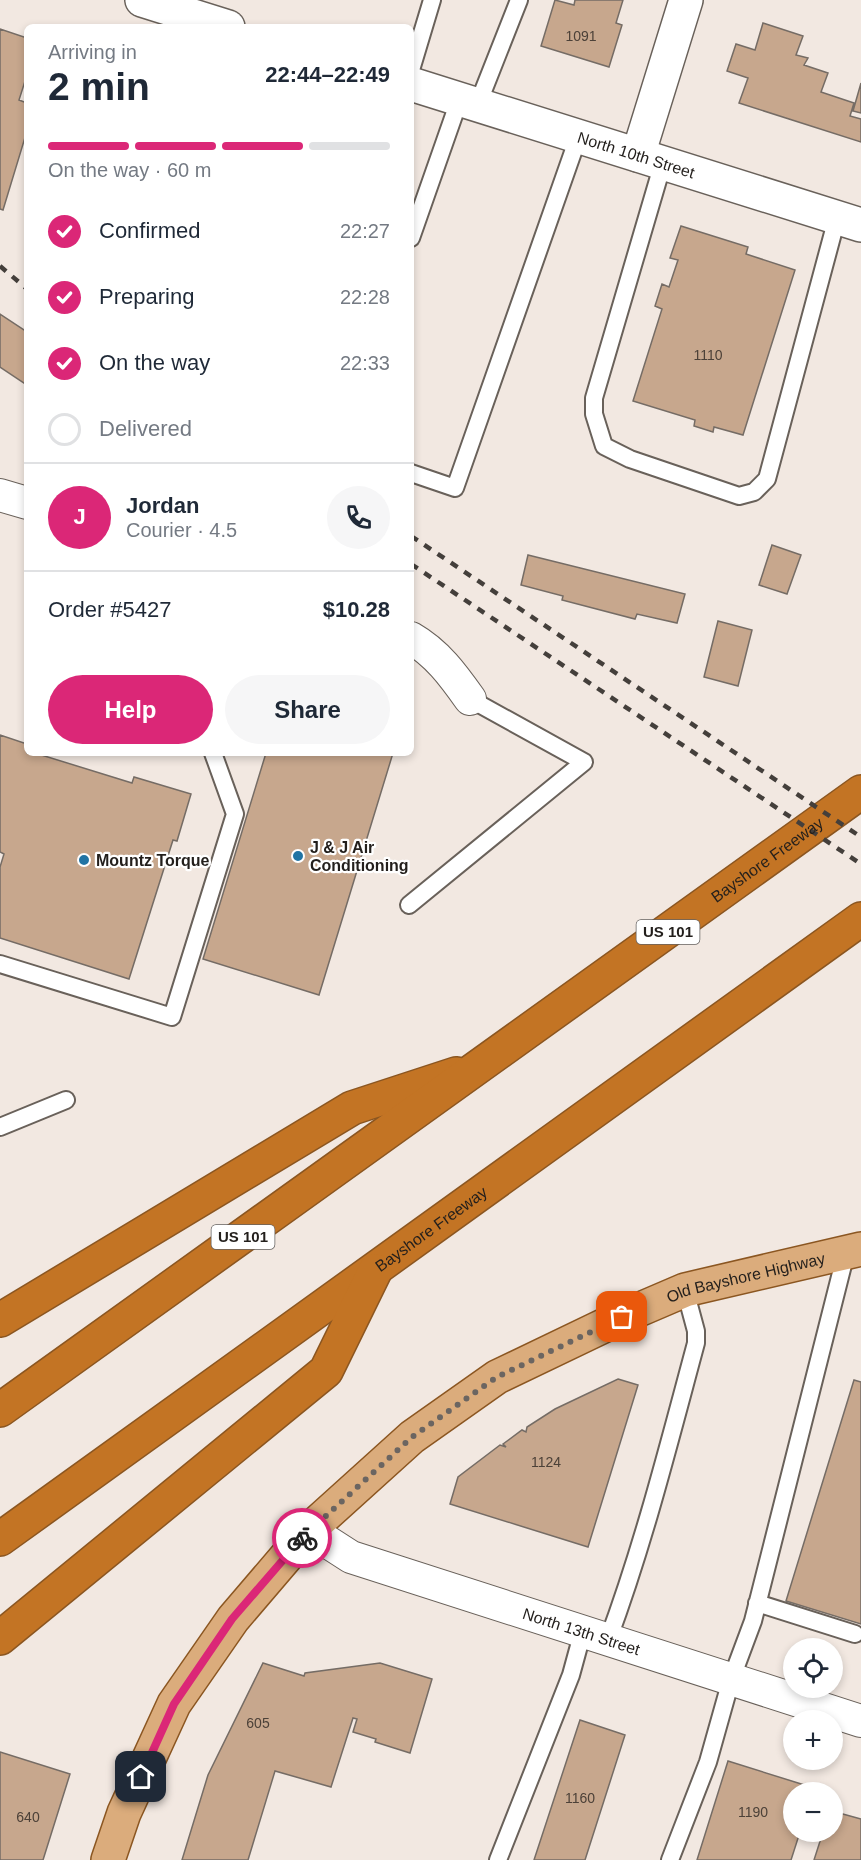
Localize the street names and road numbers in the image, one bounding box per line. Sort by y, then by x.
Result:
street label: North 10th Street [575,129,697,182]
street label: Bayshore Freeway [708,814,826,906]
road number: US 101 [636,920,700,944]
street label: Bayshore Freeway [372,1183,490,1275]
road number: US 101 [212,1225,274,1249]
street label: Old Bayshore Highway [664,1250,827,1306]
street label: North 13th Street [521,1605,642,1659]

